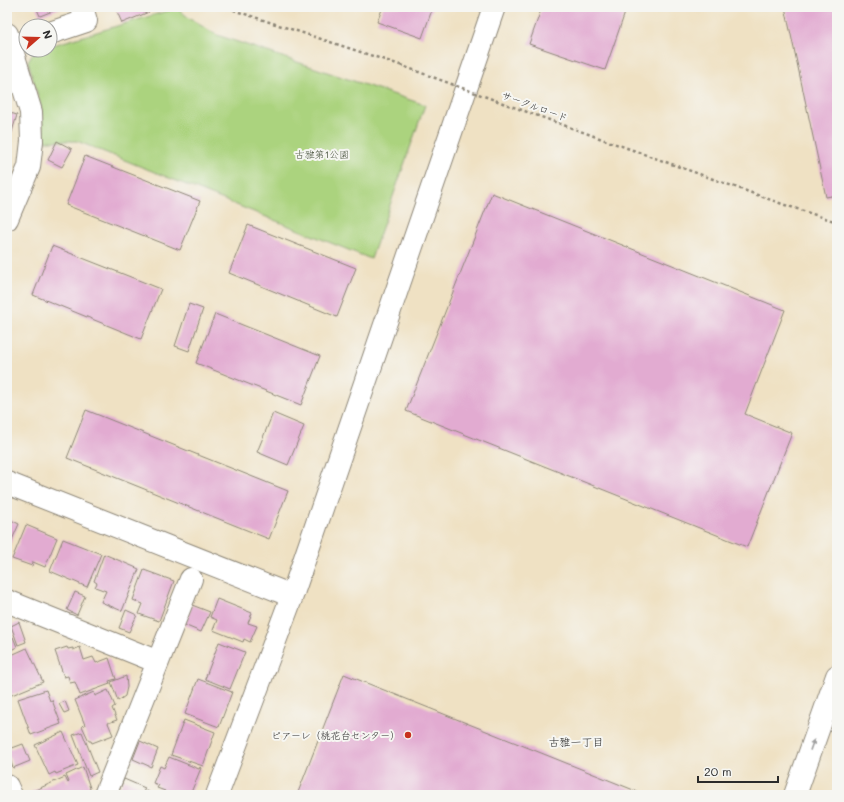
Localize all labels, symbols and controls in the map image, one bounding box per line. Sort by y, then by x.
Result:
north arrow [18,18,58,58]
text: N [39,28,56,41]
street label: サークルロード [500,88,570,124]
park label: 古雅第1公園 [295,147,349,161]
place label: ピアーレ（桃花台センター） [271,728,400,742]
marker: ピアーレ（桃花台センター） [403,730,413,740]
district label: 古雅一丁目 [549,734,604,749]
one-way arrow [810,739,816,751]
scale bar [698,758,778,784]
text: 20 m [704,763,732,779]

